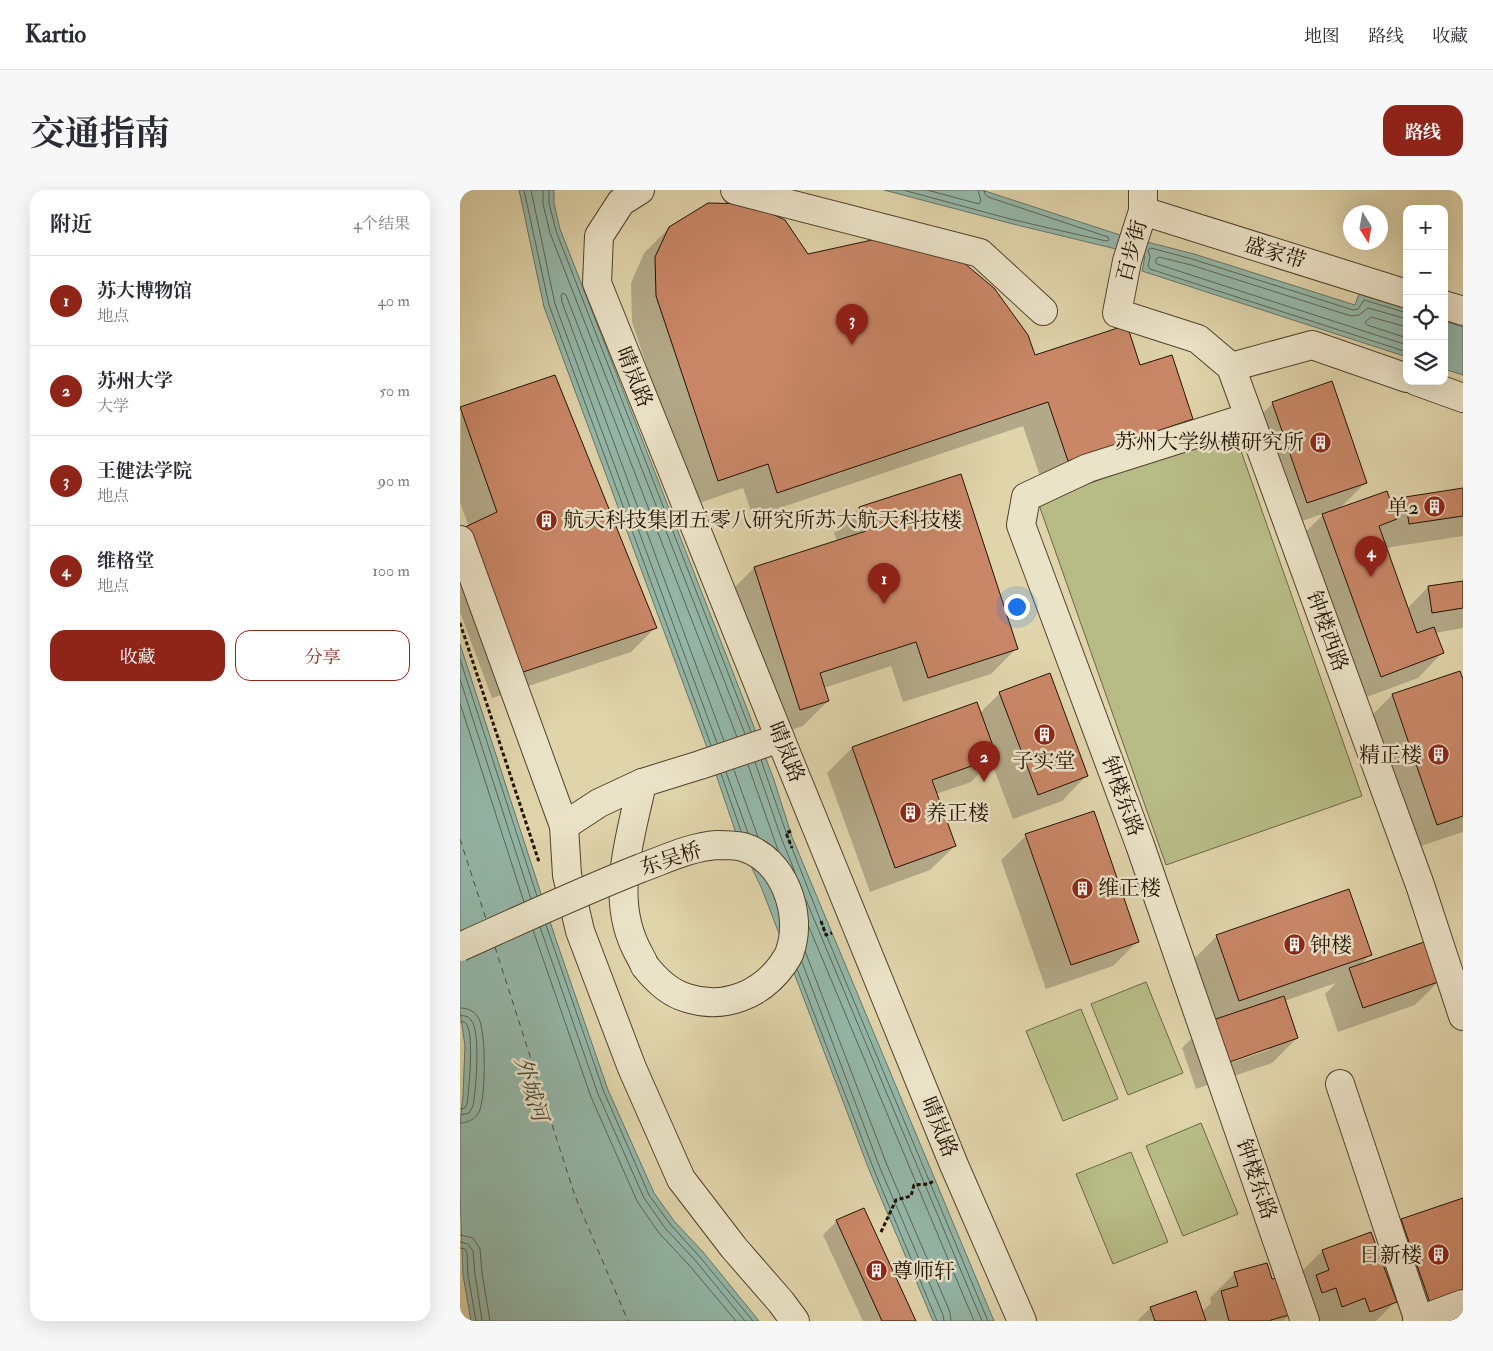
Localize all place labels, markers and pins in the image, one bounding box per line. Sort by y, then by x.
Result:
pin: 3 [836,304,868,345]
place label: 苏州大学纵横研究所 [1115,429,1304,456]
building icon: 苏州大学纵横研究所 [1308,430,1332,454]
place label: 单2 [1387,494,1419,521]
building icon: 单2 [1423,495,1447,519]
place label: 航天科技集团五零八研究所苏大航天科技楼 [563,507,962,534]
building icon: 航天科技集团五零八研究所苏大航天科技楼 [535,508,559,532]
pin: 4 [1355,536,1387,577]
pin: 1 [868,563,900,604]
building icon: 子实堂 [1032,722,1056,746]
pin: 2 [968,741,1000,782]
place label: 精正楼 [1359,742,1422,769]
building icon: 精正楼 [1426,743,1450,767]
place label: 子实堂 [1013,748,1076,775]
place label: 养正楼 [926,800,989,827]
building icon: 养正楼 [898,801,922,825]
place label: 维正楼 [1098,875,1161,902]
building icon: 维正楼 [1070,876,1094,900]
place label: 钟楼 [1310,932,1352,959]
building icon: 钟楼 [1282,933,1306,957]
place label: 日新楼 [1359,1242,1422,1269]
building icon: 日新楼 [1426,1243,1450,1267]
place label: 尊师轩 [892,1258,955,1285]
building icon: 尊师轩 [864,1259,888,1283]

